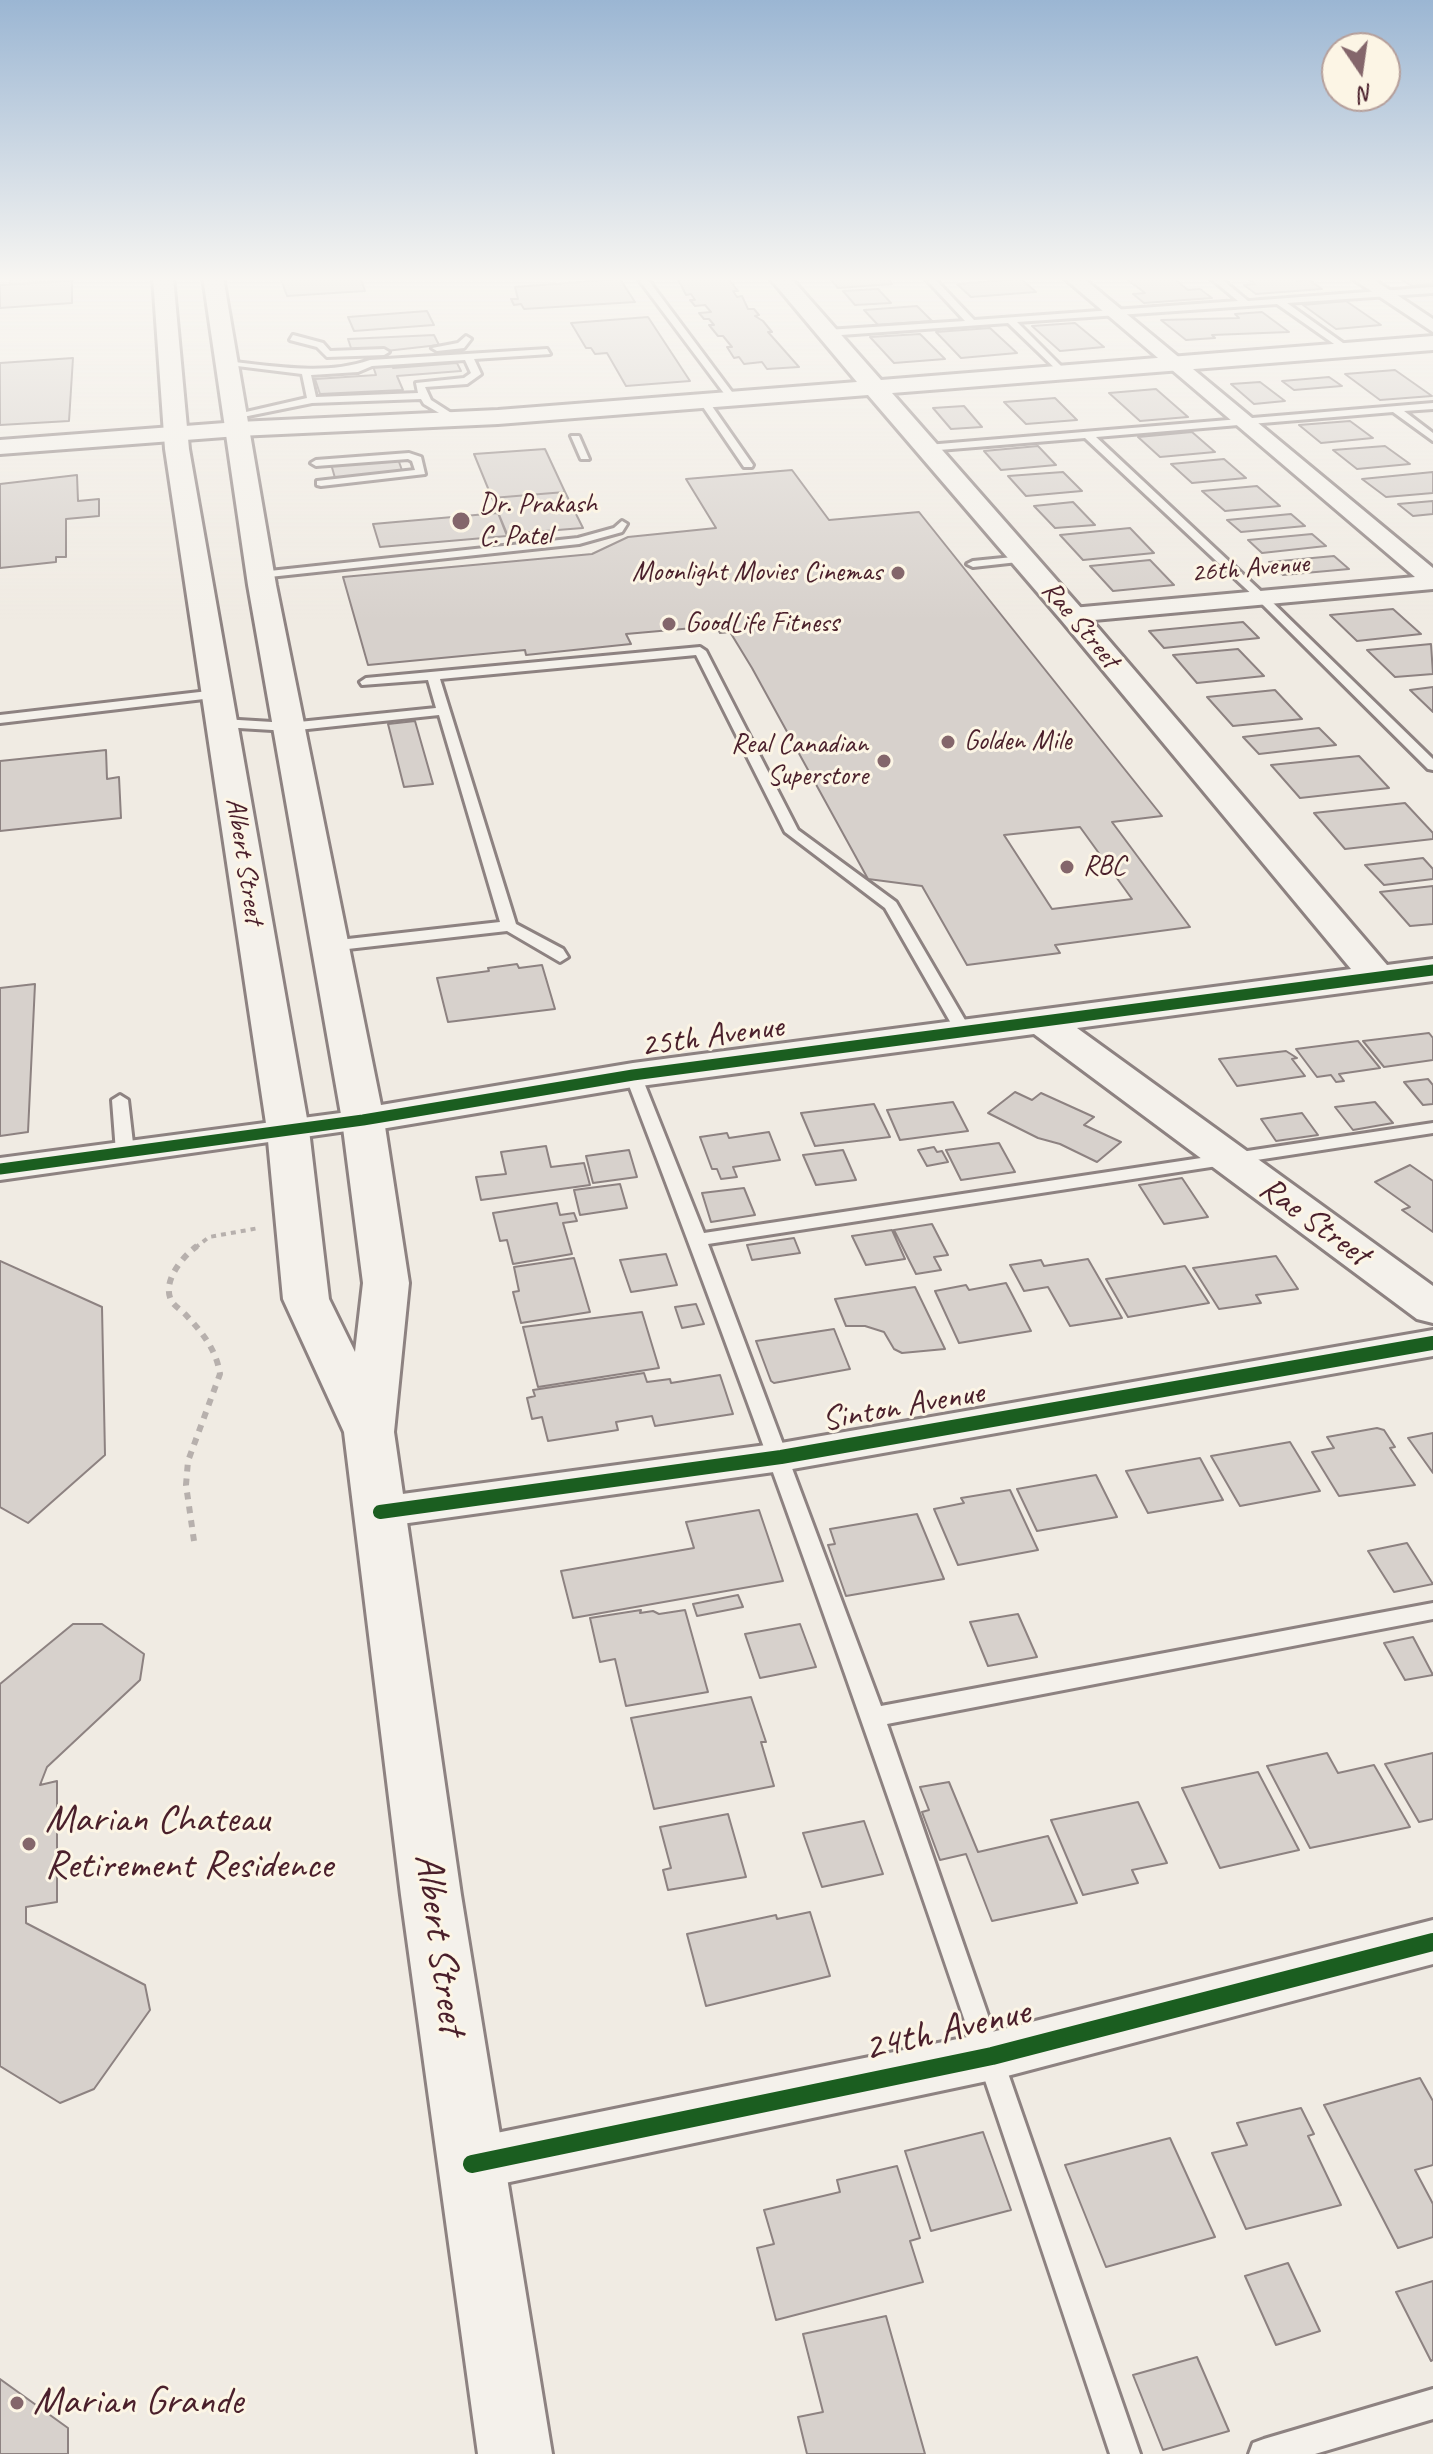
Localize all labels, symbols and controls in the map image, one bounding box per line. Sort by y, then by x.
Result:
north arrow [1321,32,1401,112]
text: N [1356,78,1376,109]
place label: Dr. Prakash C. Patel [479,488,597,554]
marker: Dr. Prakash C. Patel [450,510,472,532]
street label: 26th Avenue [1190,547,1310,591]
place label: Moonlight Movies Cinemas [632,556,882,590]
marker: Moonlight Movies Cinemas [889,564,907,582]
street label: Rae Street [1034,574,1126,676]
place label: GoodLife Fitness [685,607,839,641]
marker: GoodLife Fitness [660,615,678,633]
place label: Golden Mile [964,725,1071,759]
place label: Real Canadian Superstore [731,728,868,794]
marker: Golden Mile [939,733,957,751]
marker: Real Canadian Superstore [875,752,893,770]
street label: Albert Street [217,796,271,926]
place label: RBC [1083,850,1126,884]
marker: RBC [1058,858,1076,876]
street label: 25th Avenue [638,1007,786,1067]
street label: Rae Street [1251,1168,1377,1276]
street label: Sinton Avenue [819,1373,987,1441]
place label: Marian Chateau Retirement Residence [45,1797,333,1891]
marker: Marian Chateau Retirement Residence [20,1835,38,1853]
street label: Albert Street [403,1851,475,2037]
street label: 24th Avenue [859,1989,1035,2073]
place label: Marian Grande [33,2379,243,2427]
marker: Marian Grande [8,2394,26,2412]

